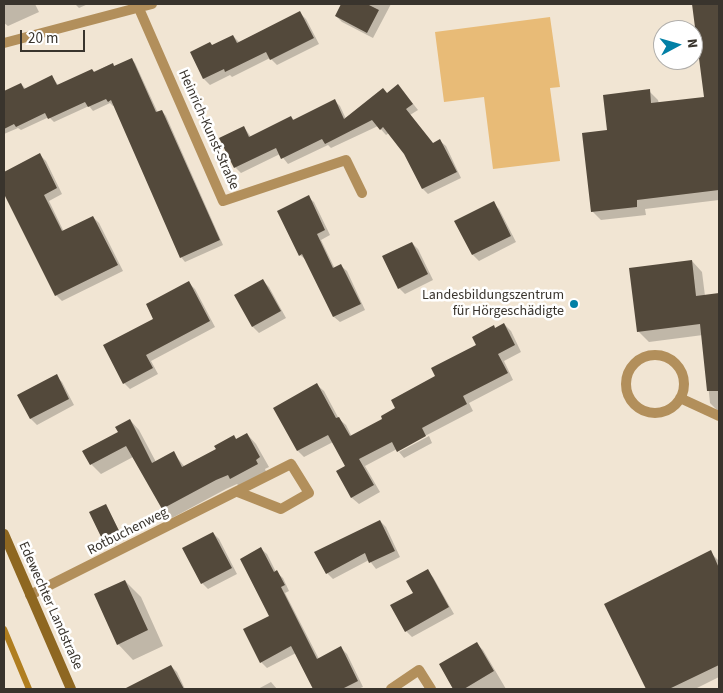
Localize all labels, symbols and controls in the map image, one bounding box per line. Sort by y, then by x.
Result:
scale bar [22,20,88,52]
north arrow [653,20,703,70]
text: 20 m [28,28,58,49]
text: N [681,38,702,49]
street label: Heinrich-Kunst-Straße [174,67,242,193]
place label: Landesbildungszentrum für Hörgeschädigte [422,288,564,321]
marker: Landesbildungszentrum für Hörgeschädigte [568,298,580,310]
street label: Rotbuchenweg [85,505,171,559]
street label: Edewechter Landstraße [14,539,86,673]

